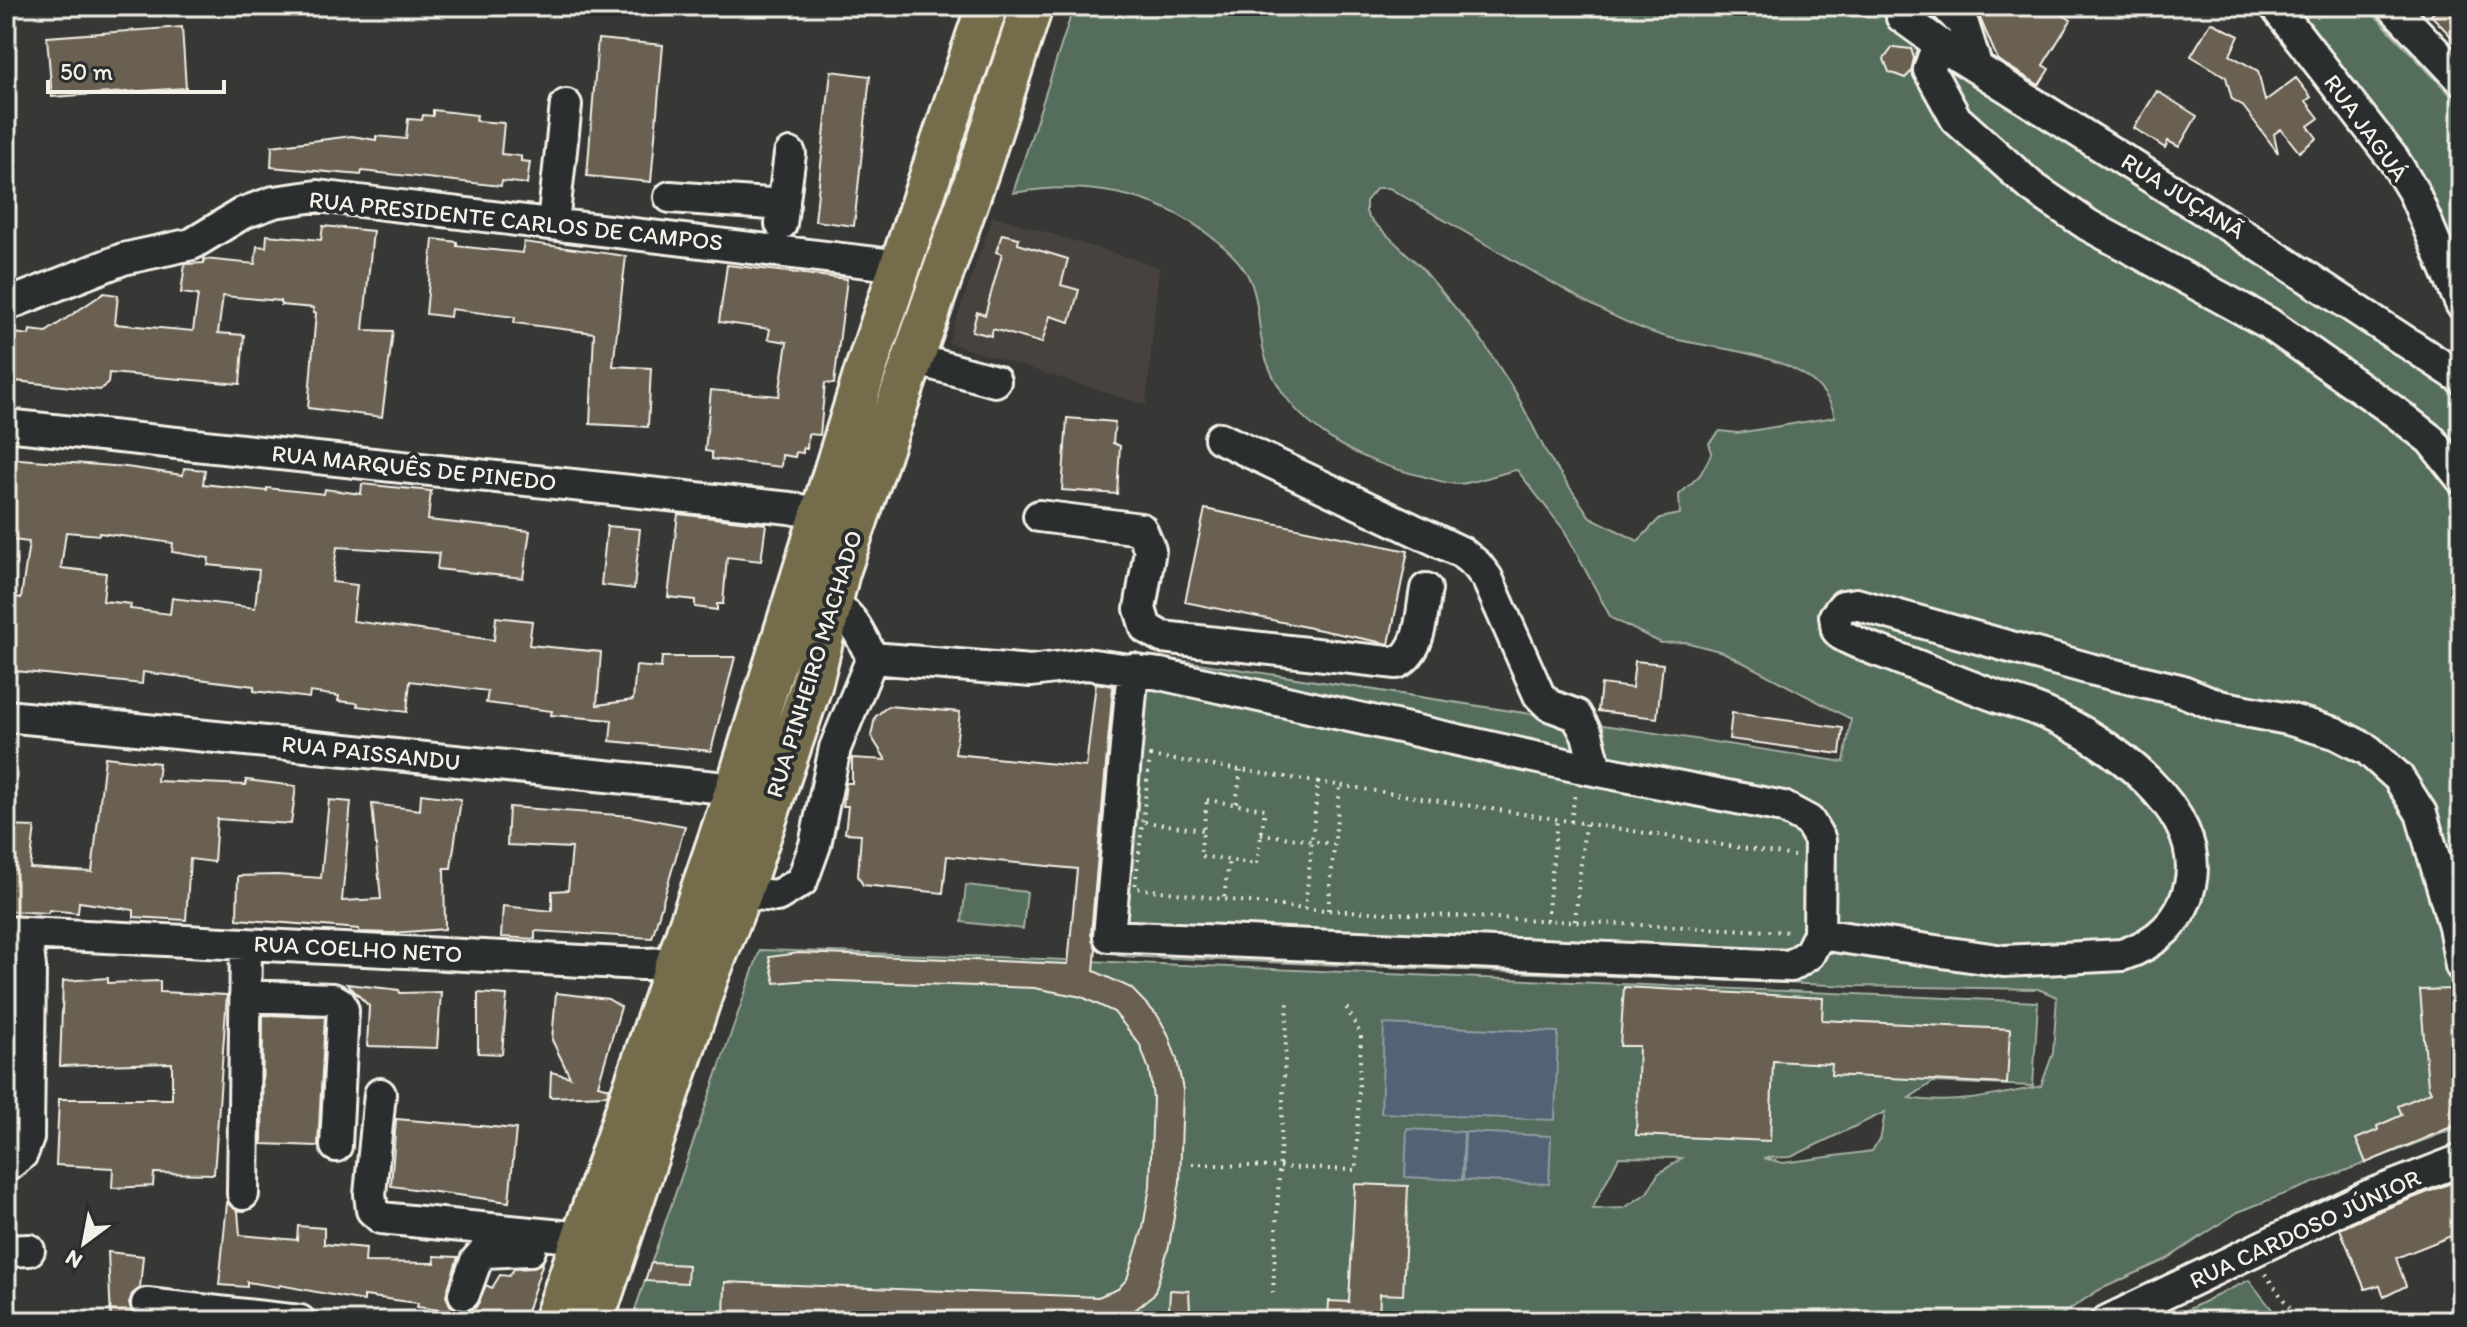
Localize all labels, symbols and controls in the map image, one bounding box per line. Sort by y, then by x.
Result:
scale bar [48,44,224,94]
text: 50 m [60,57,113,86]
street label: RUA JAGUÁ [2318,69,2415,187]
street label: RUA JUÇANÃ [2116,146,2251,245]
street label: RUA PRESIDENTE CARLOS DE CAMPOS [308,184,724,257]
street label: RUA MARQUÊS DE PINEDO [270,438,558,497]
street label: RUA PINHEIRO MACHADO [759,527,868,801]
street label: RUA PAISSANDU [280,729,462,776]
street label: RUA COELHO NETO [253,929,463,968]
street label: RUA CARDOSO JÚNIOR [2185,1162,2425,1295]
north arrow [44,1203,124,1283]
text: N [60,1244,87,1275]

